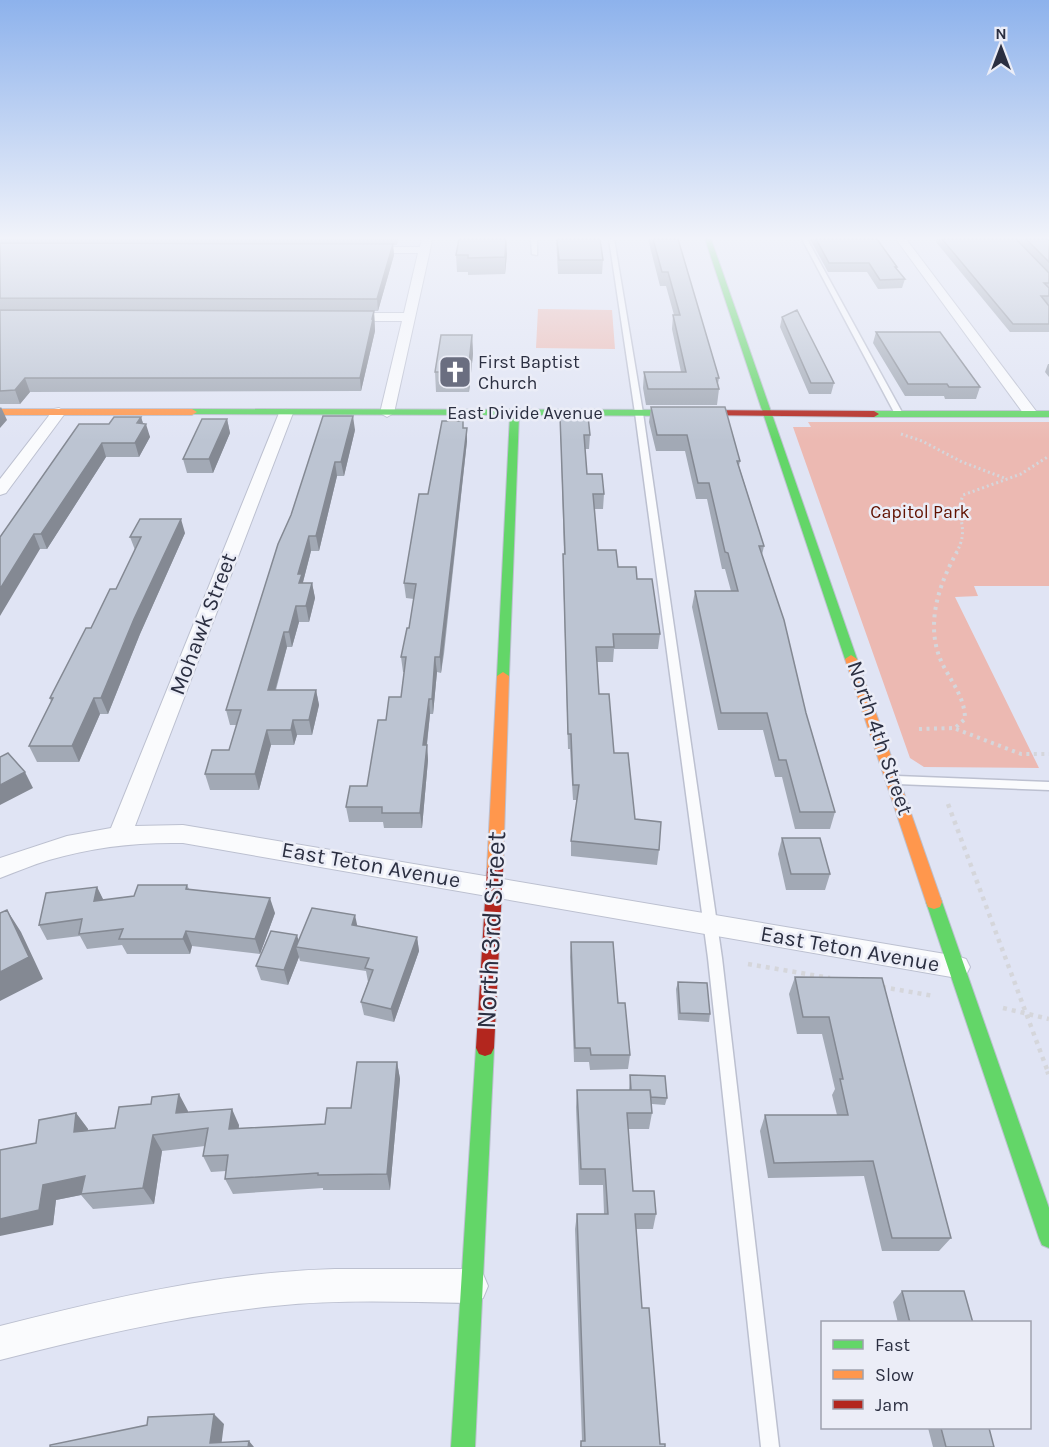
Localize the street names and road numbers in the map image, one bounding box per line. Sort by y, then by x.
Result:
street label: East Divide Avenue [447,402,603,424]
street label: Mohawk Street [164,549,242,699]
street label: North 4th Street [841,658,919,818]
street label: North 3rd Street [470,830,512,1030]
street label: East Teton Avenue [279,836,463,894]
street label: East Teton Avenue [758,920,942,978]

